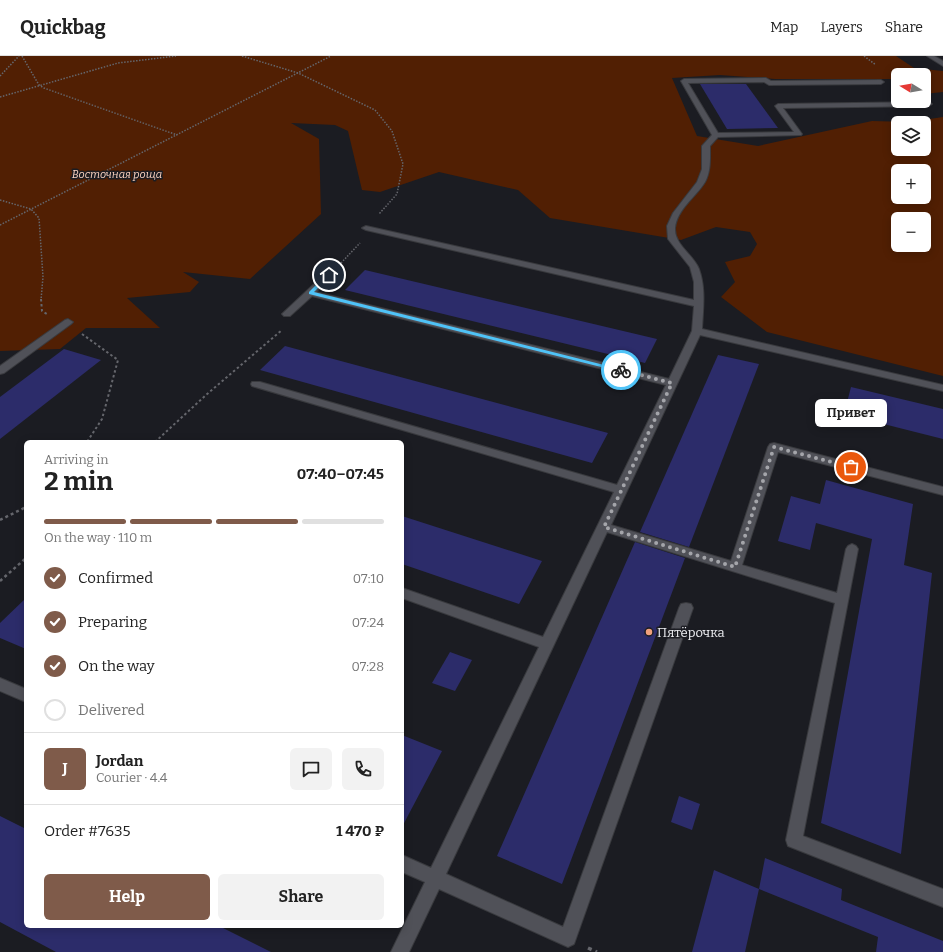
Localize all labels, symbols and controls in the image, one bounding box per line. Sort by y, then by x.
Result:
text: Quickbag [20,16,106,39]
text: Map [770,19,798,36]
text: Layers [820,19,863,36]
text: Share [885,19,923,36]
north arrow [891,68,931,108]
map controls [891,68,931,252]
button: layers [891,116,931,156]
button: + [891,164,931,204]
park label: Восточная роща [72,168,162,181]
button: − [891,212,931,252]
pin [312,258,346,292]
icon: home [318,264,340,286]
courier [601,350,641,390]
icon: bike [610,359,632,381]
callout: Привет [815,399,887,427]
text: Привет [827,405,875,420]
pin [834,450,868,484]
text: Arriving in [44,452,109,467]
icon: bag [840,456,862,478]
text: 07:40–07:45 [297,465,384,483]
text: 2 min [44,466,113,497]
text: On the way · 110 m [44,530,152,545]
icon: check [44,567,66,589]
text: Confirmed [78,569,153,587]
text: 07:10 [353,571,384,586]
icon: check [44,611,66,633]
text: Preparing [78,613,147,631]
text: 07:24 [352,615,384,630]
place label: Пятёрочка [657,625,725,640]
marker: Пятёрочка [644,627,654,637]
icon: check [44,655,66,677]
text: On the way [78,657,155,675]
text: 07:28 [352,659,384,674]
text: Delivered [78,701,145,719]
button: chat [290,748,332,790]
button: phone [342,748,384,790]
text: Jordan [96,752,143,770]
text: J [62,760,68,778]
text: Courier · 4.4 [96,770,167,785]
text: Order #7635 [44,822,130,840]
text: 1 470 ₽ [336,822,384,840]
button: Help [44,874,210,920]
button: Share [218,874,384,920]

